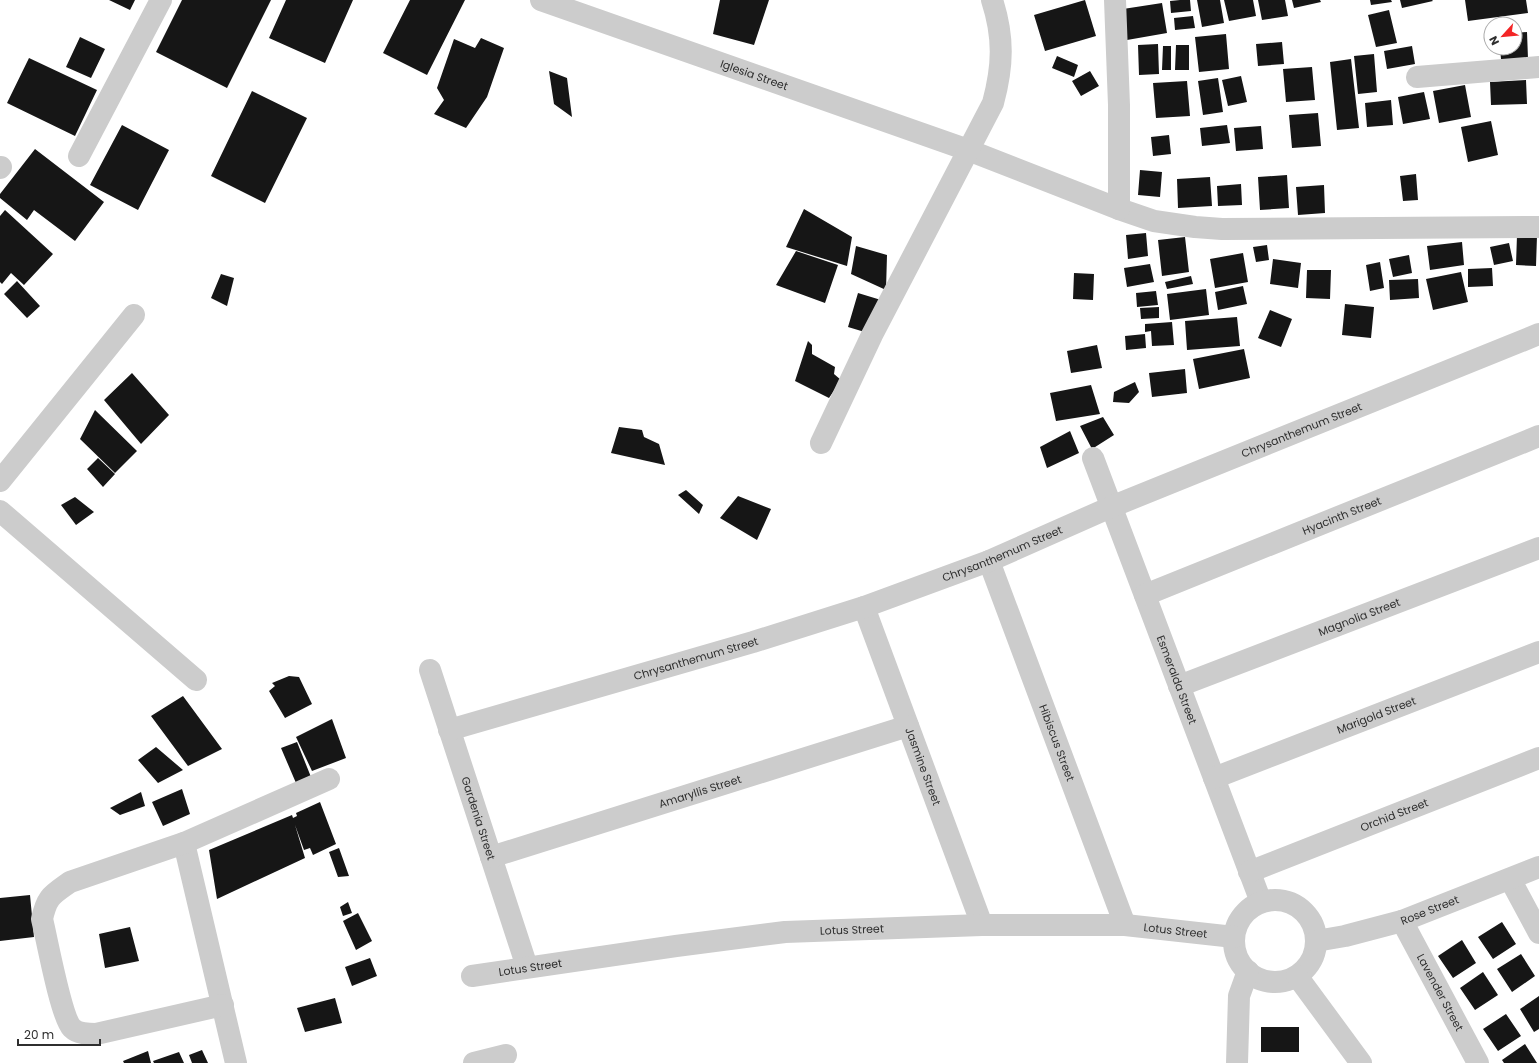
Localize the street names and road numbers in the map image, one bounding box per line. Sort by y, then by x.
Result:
street label: Iglesia Street [718,56,790,94]
street label: Chrysanthemum Street [1239,398,1364,462]
street label: Hyacinth Street [1300,493,1384,539]
street label: Chrysanthemum Street [940,522,1065,586]
street label: Magnolia Street [1316,594,1402,640]
street label: Chrysanthemum Street [632,633,760,684]
street label: Esmeralda Street [1153,633,1201,726]
street label: Marigold Street [1334,693,1418,738]
street label: Hibiscus Street [1035,702,1079,783]
street label: Jasmine Street [901,725,945,808]
street label: Amaryllis Street [657,771,743,812]
street label: Gardenia Street [457,775,500,862]
street label: Orchid Street [1358,794,1431,836]
street label: Rose Street [1398,891,1461,929]
street label: Lotus Street [1143,919,1208,942]
street label: Lotus Street [820,920,884,939]
street label: Lavender Street [1413,951,1468,1034]
street label: Lotus Street [498,955,563,980]

